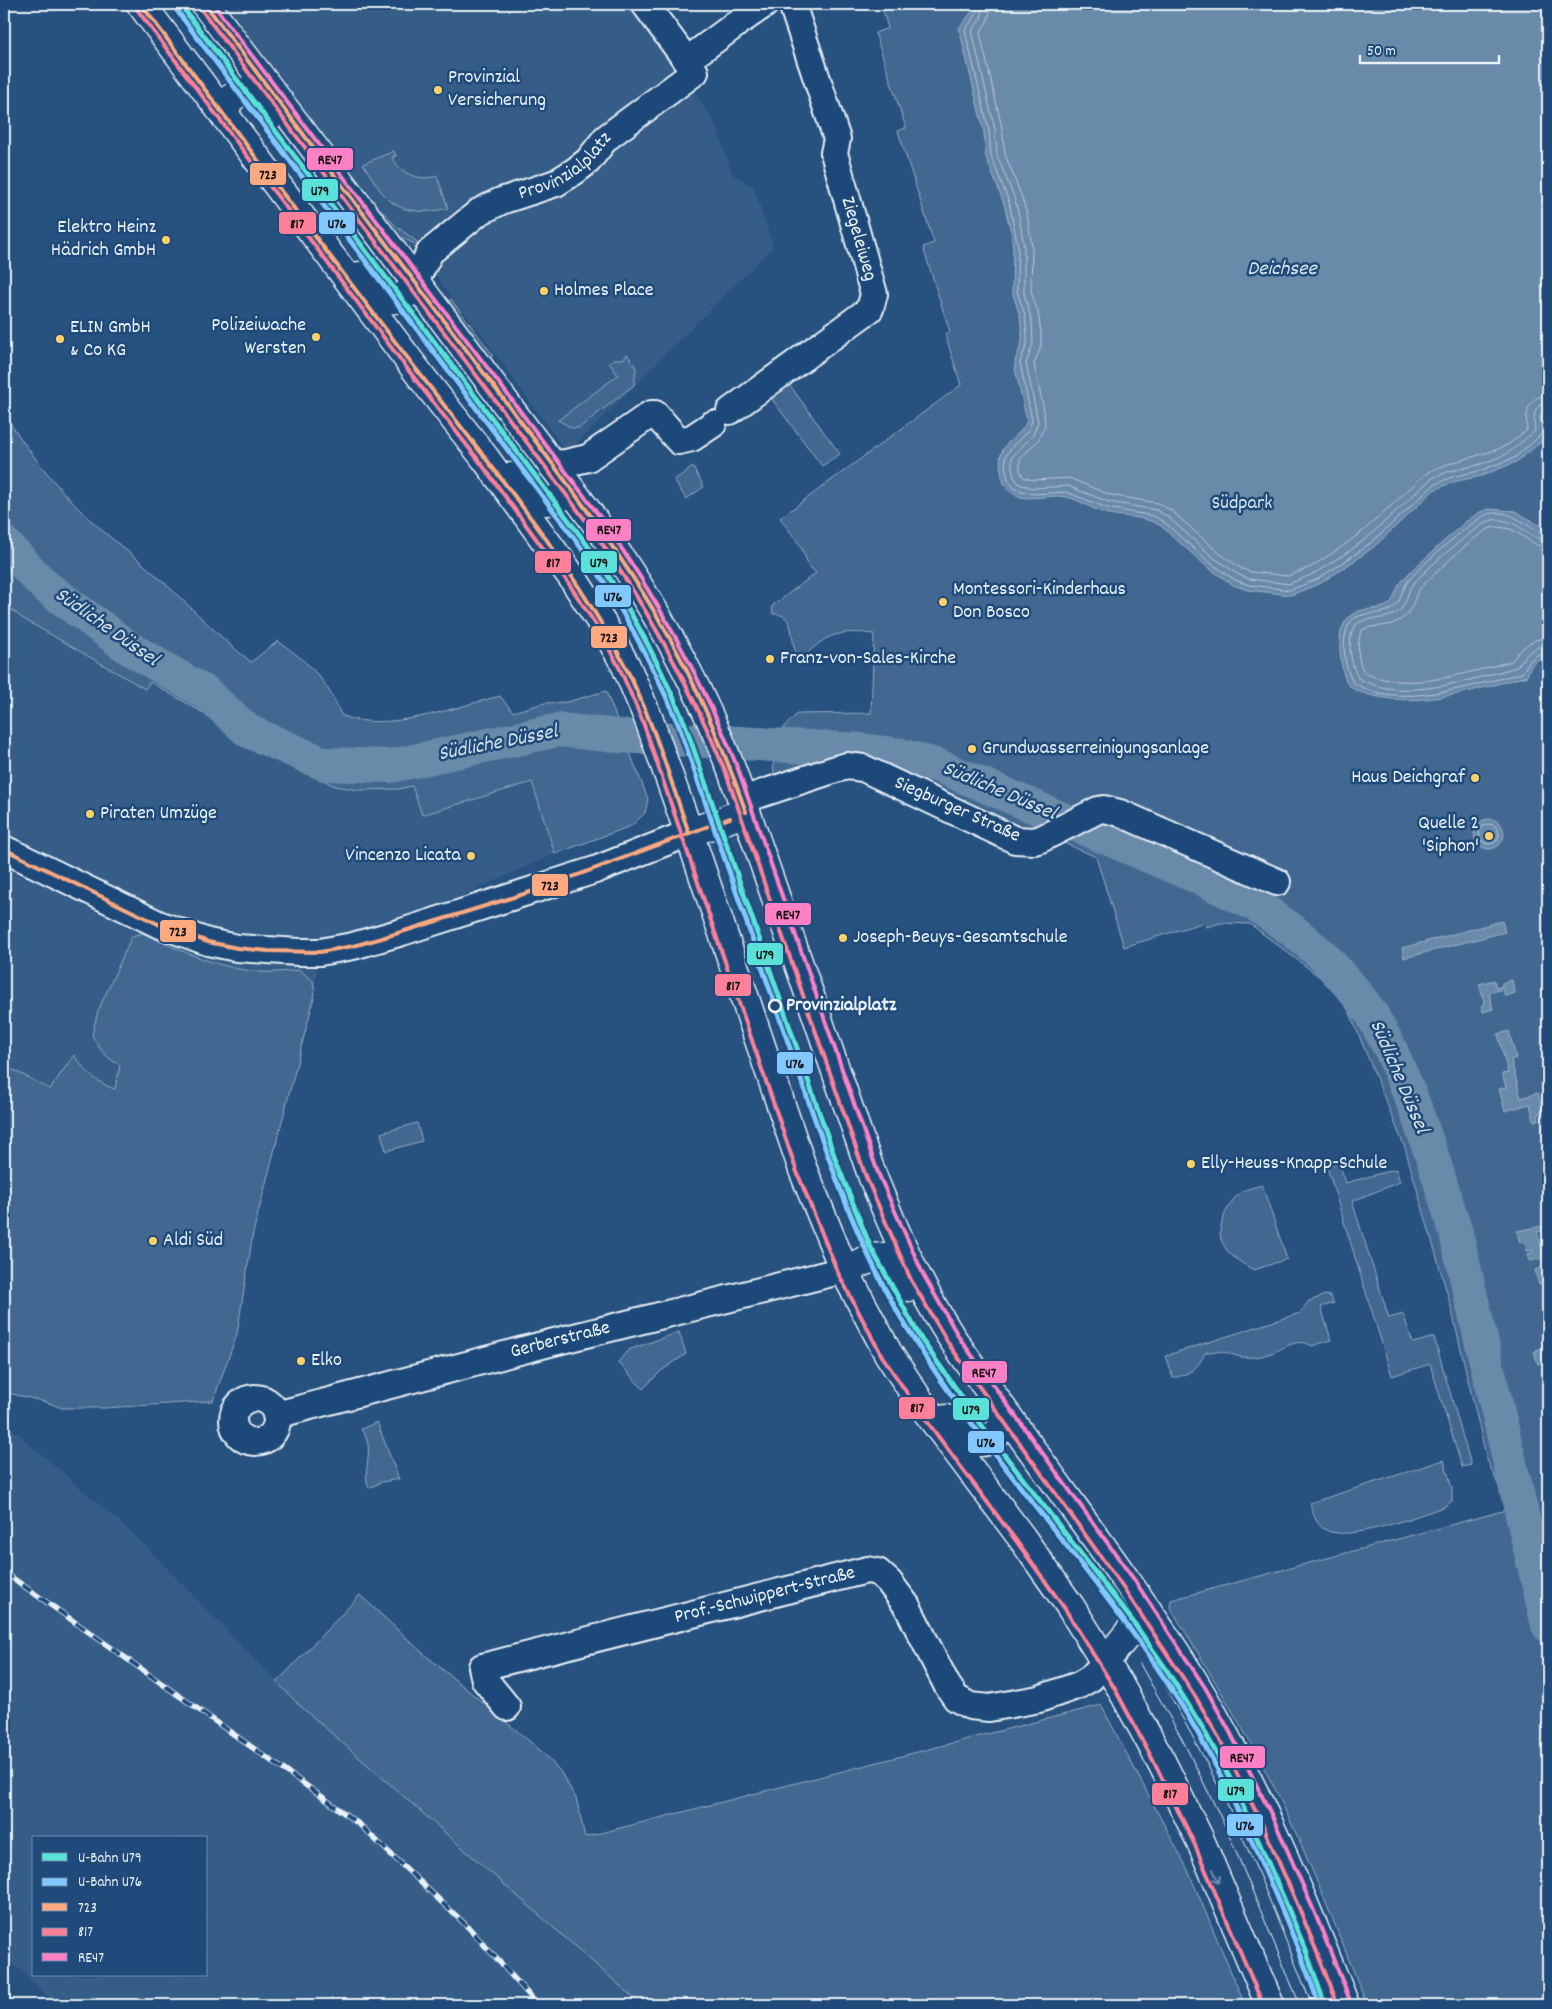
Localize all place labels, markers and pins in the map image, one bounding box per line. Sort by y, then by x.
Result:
place label: Provinzial Versicherung [448,64,546,115]
marker: Provinzial Versicherung [432,84,444,96]
place label: Elektro Heinz Hädrich GmbH [51,214,156,265]
marker: Elektro Heinz Hädrich GmbH [160,234,172,246]
place label: Holmes Place [554,277,654,305]
marker: Holmes Place [538,285,550,297]
place label: Polizeiwache Wersten [211,312,306,363]
place label: ELIN GmbH & Co KG [70,314,151,365]
marker: Polizeiwache Wersten [310,331,322,343]
marker: ELIN GmbH & Co KG [54,333,66,345]
place label: Montessori-Kinderhaus Don Bosco [953,576,1126,627]
marker: Montessori-Kinderhaus Don Bosco [937,596,949,608]
place label: Franz-von-Sales-Kirche [780,645,956,673]
marker: Franz-von-Sales-Kirche [764,653,776,665]
place label: Grundwasserreinigungsanlage [982,735,1209,763]
marker: Grundwasserreinigungsanlage [966,743,978,755]
place label: Haus Deichgraf [1351,764,1466,792]
marker: Haus Deichgraf [1469,772,1481,784]
place label: Piraten Umzüge [100,800,217,828]
marker: Piraten Umzüge [84,808,96,820]
place label: Quelle 2 'Siphon' [1418,810,1479,861]
marker: Quelle 2 'Siphon' [1483,830,1495,842]
place label: Vincenzo Licata [345,842,462,870]
marker: Vincenzo Licata [465,850,477,862]
place label: Joseph-Beuys-Gesamtschule [853,924,1068,952]
marker: Joseph-Beuys-Gesamtschule [837,932,849,944]
place label: Provinzialplatz [786,992,897,1020]
marker: Provinzialplatz [768,999,782,1013]
place label: Elly-Heuss-Knapp-Schule [1201,1150,1387,1178]
marker: Elly-Heuss-Knapp-Schule [1185,1158,1197,1170]
place label: Aldi Süd [163,1227,223,1255]
marker: Aldi Süd [147,1235,159,1247]
place label: Elko [311,1347,342,1375]
marker: Elko [295,1355,307,1367]

